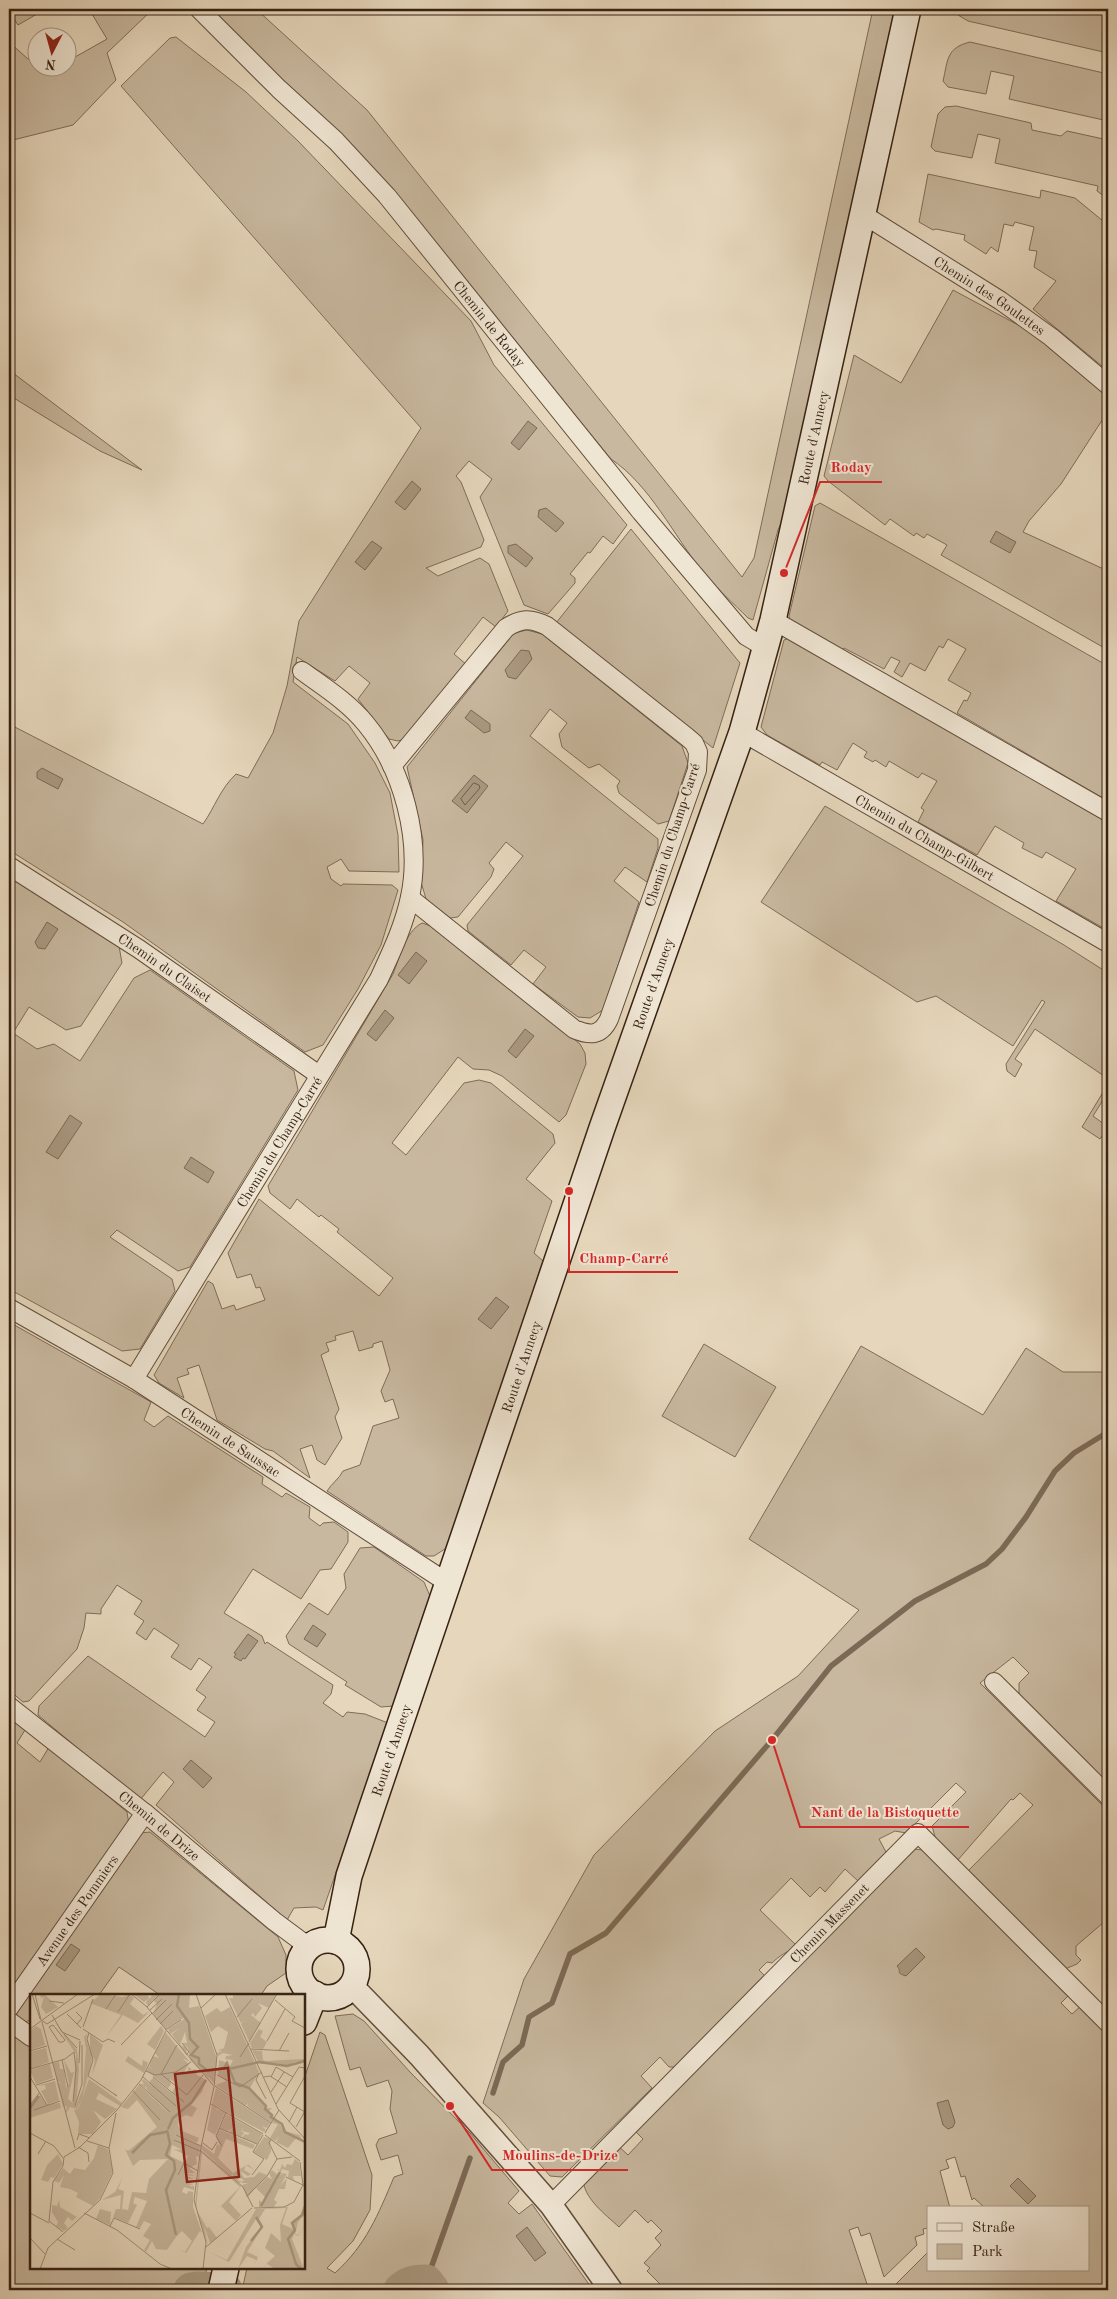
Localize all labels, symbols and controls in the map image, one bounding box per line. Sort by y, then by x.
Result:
north arrow [28,28,78,78]
text: N [44,56,57,71]
street label: Chemin des Goulettes [931,254,1047,338]
street label: Chemin de Roday [450,279,528,370]
street label: Route d'Annecy [797,389,832,486]
callout: Roday [820,452,882,482]
text: Roday [830,461,872,476]
street label: Chemin du Champ-Carré [643,762,703,909]
street label: Chemin du Champ-Gilbert [852,793,996,884]
street label: Chemin du Claiset [115,931,214,1005]
street label: Route d'Annecy [631,936,677,1032]
street label: Chemin du Champ-Carré [235,1075,325,1210]
callout: Champ-Carré [569,1242,678,1272]
text: Champ-Carré [579,1252,669,1267]
street label: Route d'Annecy [500,1319,544,1415]
street label: Chemin de Saussac [178,1405,282,1480]
street label: Route d'Annecy [370,1702,414,1798]
street label: Chemin de Drize [115,1789,202,1864]
callout: Nant de la Bistoquette [800,1797,969,1827]
text: Nant de la Bistoquette [811,1806,959,1821]
street label: Avenue des Pommiers [34,1853,121,1969]
street label: Chemin Massenet [788,1881,872,1966]
inset map [30,1994,305,2269]
callout: Moulins-de-Drize [492,2140,628,2170]
text: Moulins-de-Drize [502,2149,618,2164]
legend [927,2206,1090,2272]
text: Straße [972,2221,1015,2236]
text: Park [972,2245,1003,2260]

